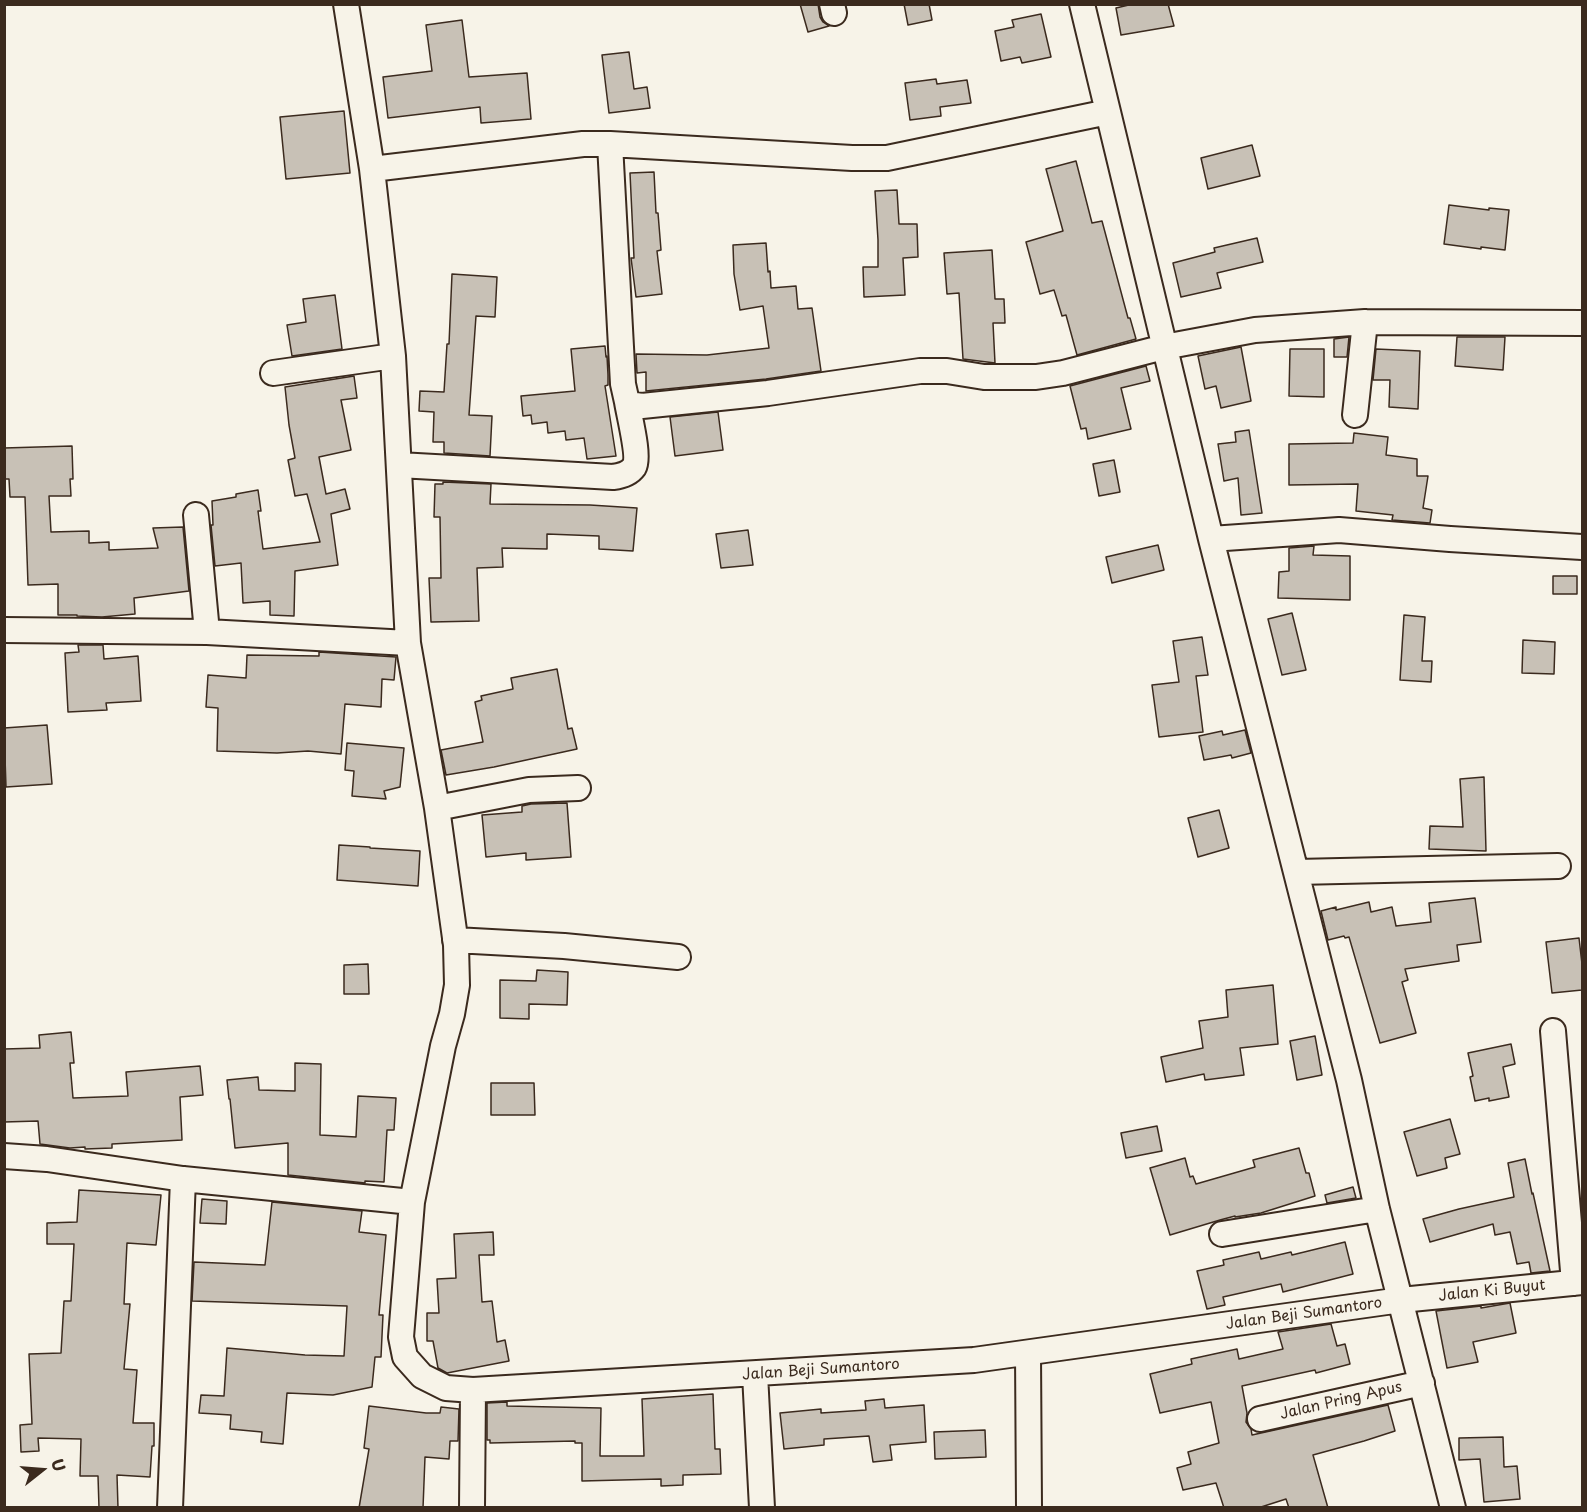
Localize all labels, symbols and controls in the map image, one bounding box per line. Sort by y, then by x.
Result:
street label: Jalan Ki Buyut [1438,1276,1546,1306]
street label: Jalan Beji Sumantoro [1225,1294,1383,1334]
street label: Jalan Beji Sumantoro [742,1356,900,1384]
street label: Jalan Pring Apus [1278,1378,1404,1424]
north arrow [12,1440,72,1500]
text: U [46,1455,72,1474]

